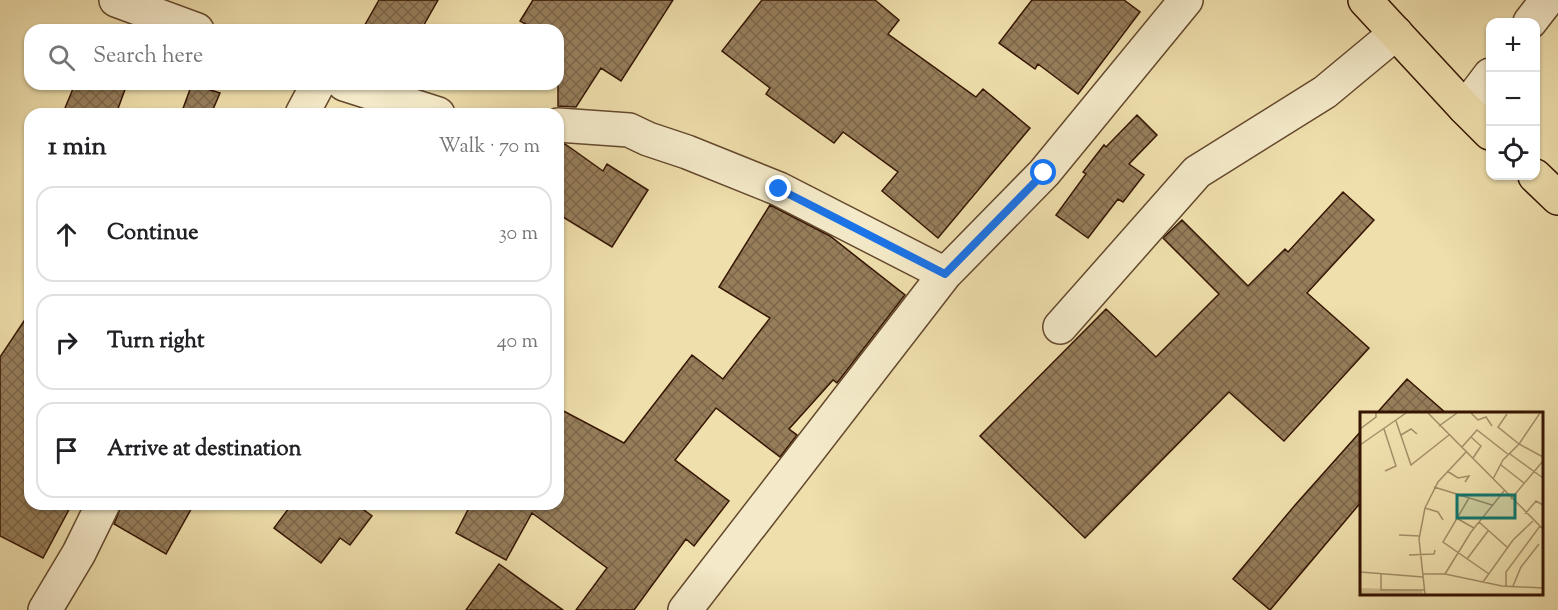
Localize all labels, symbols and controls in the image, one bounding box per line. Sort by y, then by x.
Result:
map controls [1486,18,1540,180]
button: + [1486,18,1540,72]
search box [24,24,564,90]
icon: search [45,41,78,74]
text: Search here [93,41,203,73]
button: − [1486,72,1540,126]
button: locate [1486,126,1540,180]
text: 1 min [48,129,107,166]
text: Walk · 70 m [438,133,540,162]
route start [1030,159,1056,185]
route end [765,175,791,201]
icon: ahead [50,218,83,251]
text: Continue [107,218,198,250]
text: 30 m [499,220,538,249]
icon: right [50,326,83,359]
text: Turn right [107,326,204,358]
text: 40 m [497,328,538,357]
inset map [1360,412,1543,595]
icon: arrive [50,434,83,467]
text: Arrive at destination [107,434,302,466]

